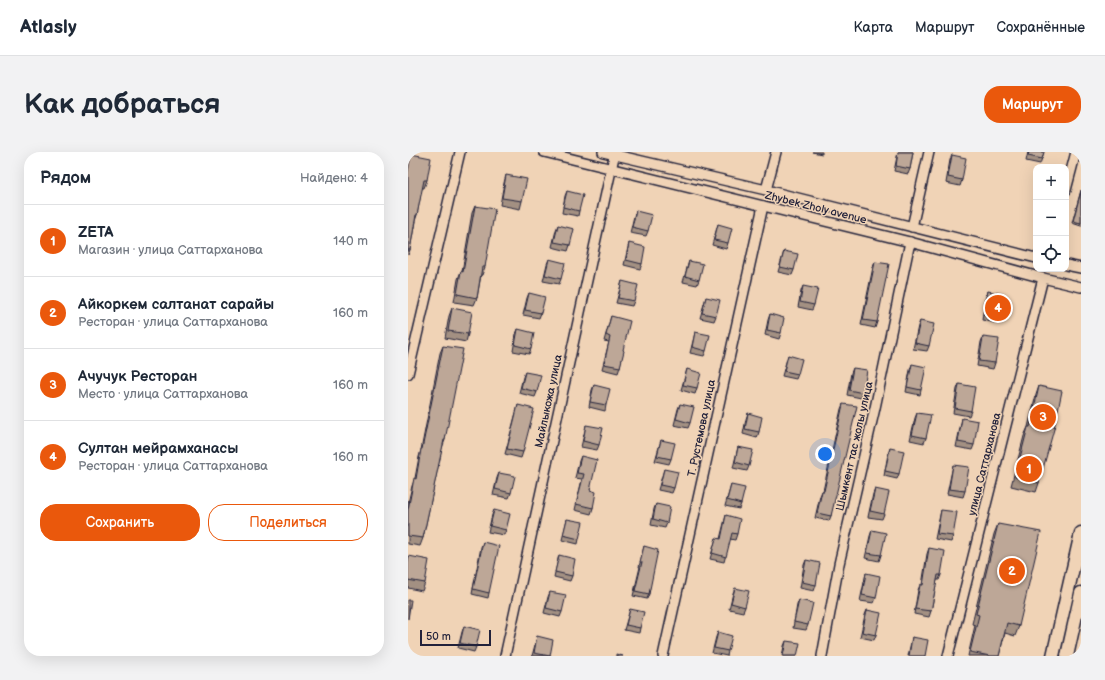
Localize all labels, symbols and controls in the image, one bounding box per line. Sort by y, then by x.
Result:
text: Atlasly [20,16,77,39]
text: Карта [854,19,893,36]
text: Маршрут [915,19,975,36]
text: Сохранённые [997,19,1085,36]
button: Маршрут [984,86,1081,123]
text: Как добраться [24,88,221,121]
map controls [1033,164,1069,272]
button: + [1033,164,1069,200]
text: Рядом [40,168,91,188]
text: Найдено: 4 [300,170,368,186]
street label: Zhybek Zholy avenue [763,188,869,227]
button: − [1033,200,1069,236]
text: ZETA [78,223,113,242]
text: 1 [50,233,56,249]
text: 140 m [333,233,368,249]
button: locate [1033,236,1069,272]
text: Магазин · улица Саттарханова [78,242,263,258]
pin: 4 [985,293,1011,323]
text: Айкоркем салтанат сарайы [78,295,274,314]
text: 2 [49,305,57,321]
text: 160 m [333,305,368,321]
text: Ресторан · улица Саттарханова [78,314,268,330]
street label: Майлыкожа улица [532,353,565,449]
text: Ачучук Ресторан [78,367,197,386]
text: 3 [49,377,57,393]
text: 160 m [333,377,368,393]
street label: Т. Рустемова улица [685,378,718,478]
street label: Шымкент тас жолы улица [833,380,876,512]
text: Место · улица Саттарханова [78,386,248,402]
pin: 3 [1030,402,1056,432]
street label: улица Саттарханова [965,411,1004,517]
text: Султан мейрамханасы [78,439,238,458]
your location [815,444,835,464]
text: 4 [49,449,57,465]
text: 160 m [333,449,368,465]
pin: 1 [1016,454,1042,484]
text: Ресторан · улица Саттарханова [78,458,268,474]
button: Сохранить [40,504,200,541]
button: Поделиться [208,504,368,541]
pin: 2 [999,556,1025,586]
scale bar [420,628,491,647]
text: 50 m [426,630,451,643]

